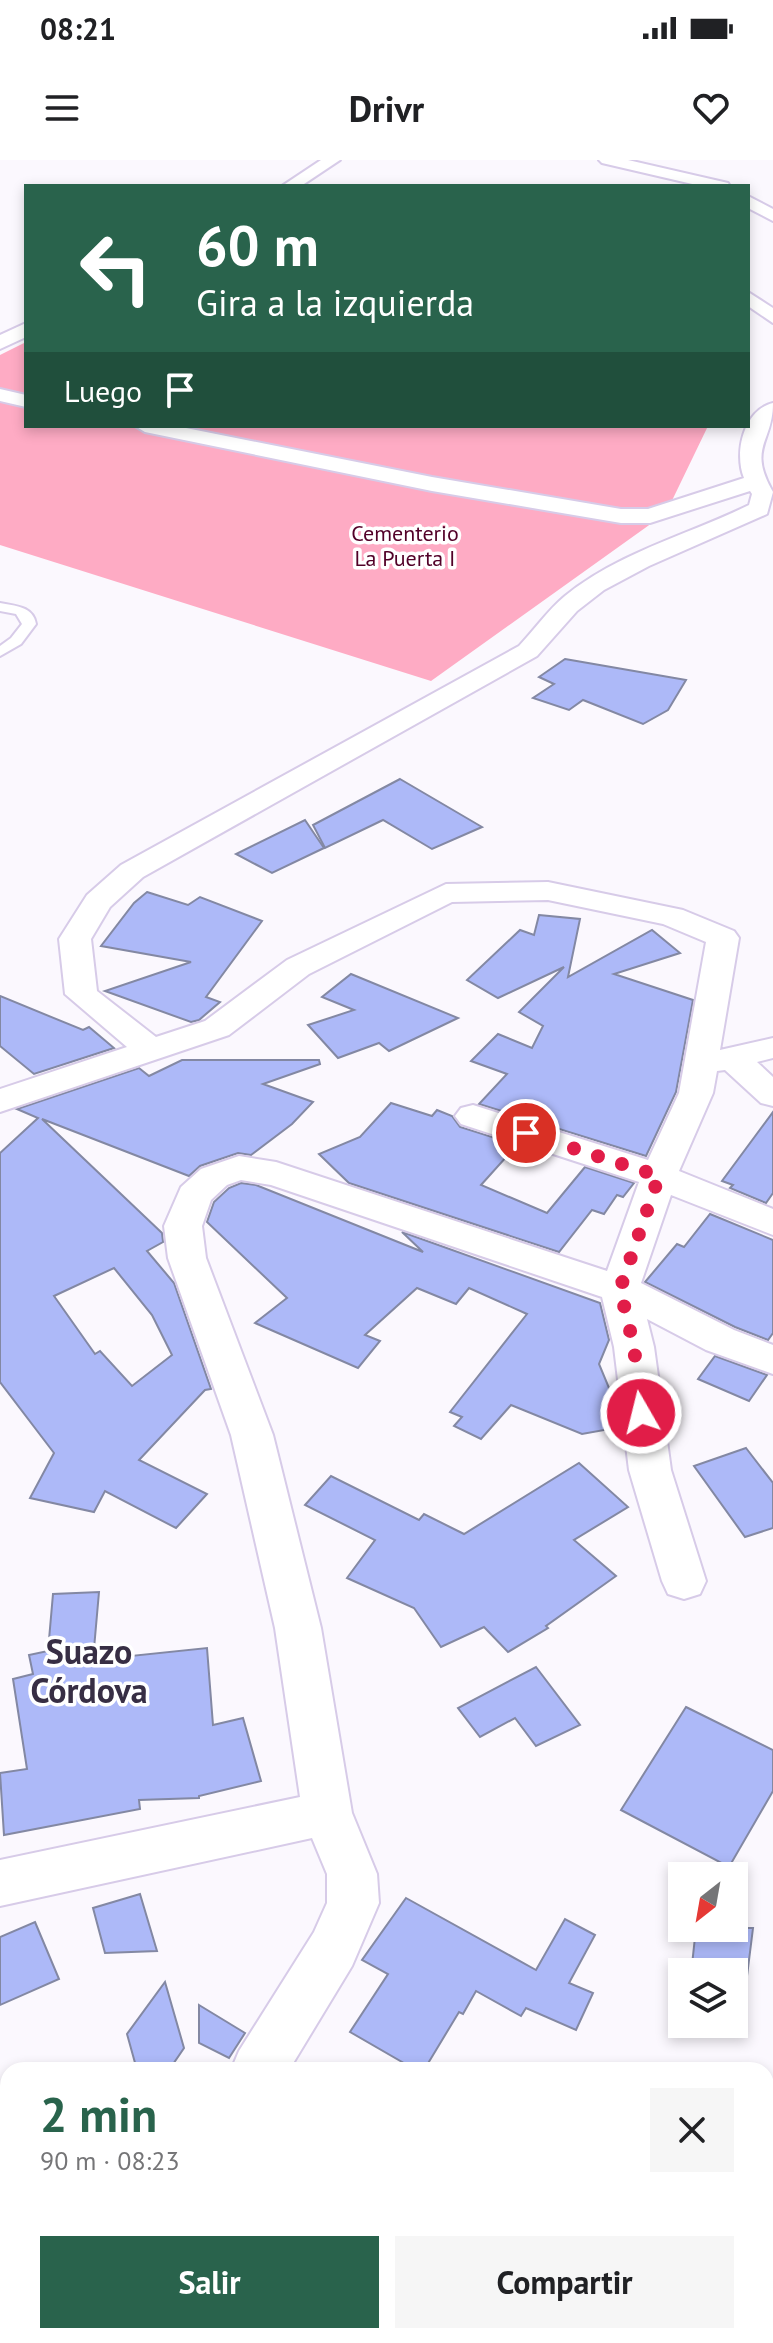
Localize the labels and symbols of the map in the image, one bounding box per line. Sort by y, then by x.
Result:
park label: Cementerio La Puerta I [351,519,459,572]
pin [492,1099,560,1167]
position arrow [599,1371,683,1455]
district label: Suazo Córdova [30,1629,148,1712]
north arrow [668,1862,748,1942]

